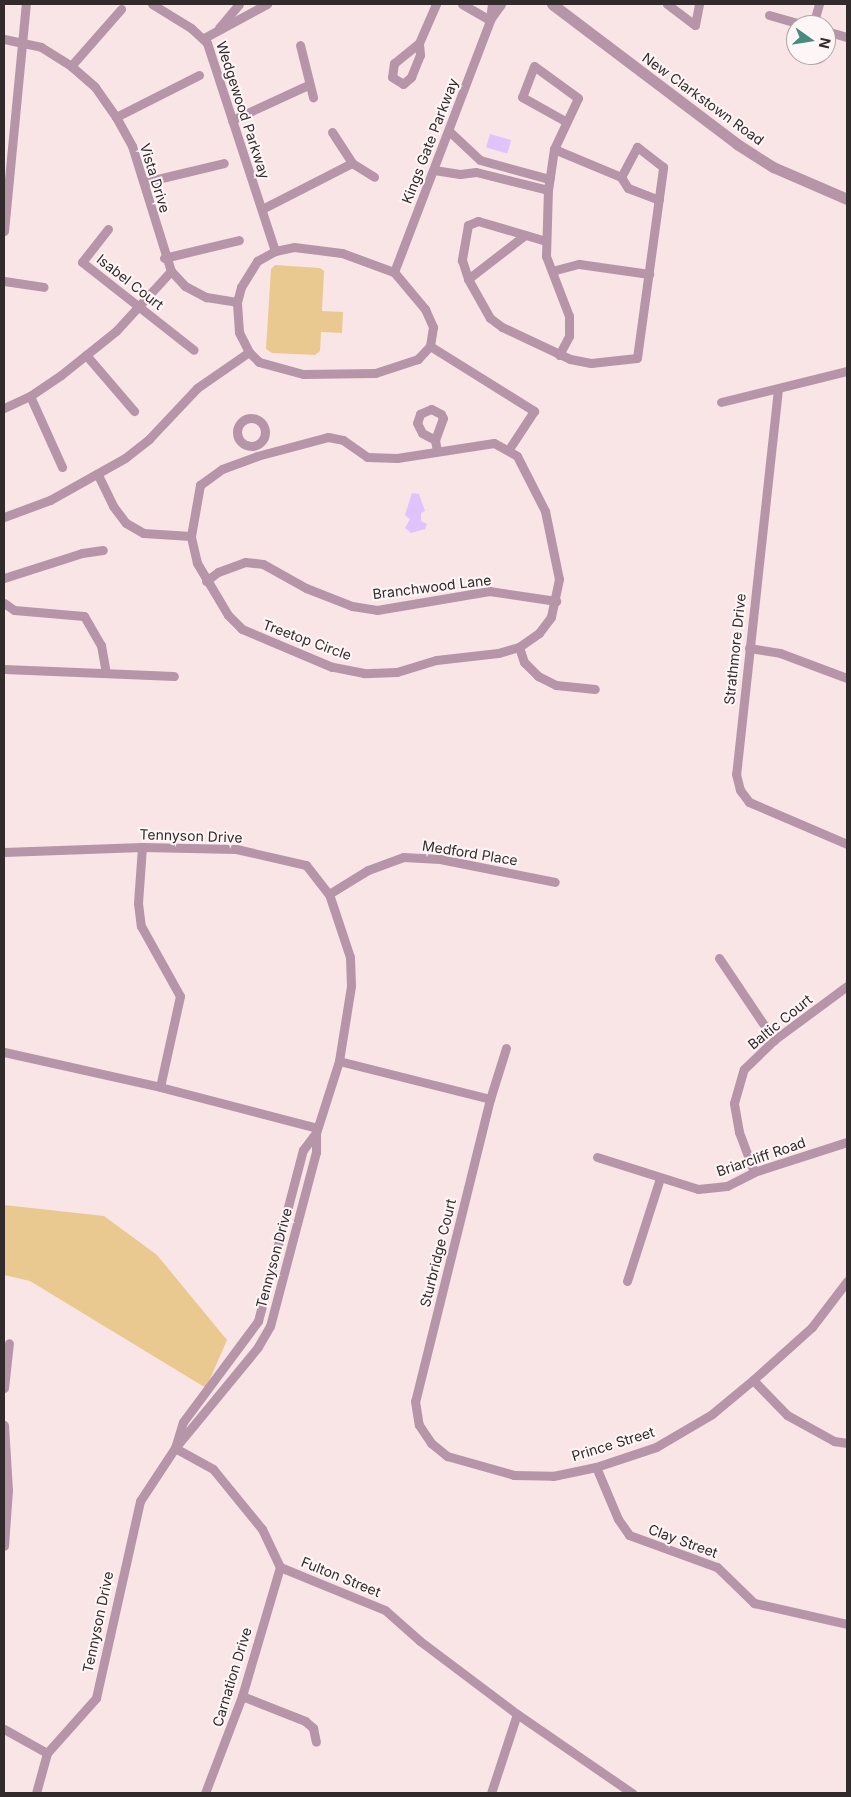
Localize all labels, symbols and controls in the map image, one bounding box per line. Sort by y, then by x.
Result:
north arrow [786,15,836,65]
text: N [816,36,835,50]
street label: Wedgewood Parkway [213,39,273,181]
street label: New Clarkstown Road [639,49,767,149]
street label: Kings Gate Parkway [398,76,462,206]
street label: Vista Drive [136,141,174,215]
street label: Isabel Court [93,251,167,313]
street label: Branchwood Lane [372,571,492,603]
street label: Strathmore Drive [721,592,749,706]
street label: Treetop Circle [260,616,354,664]
street label: Tennyson Drive [139,826,243,846]
street label: Medford Place [421,837,519,869]
street label: Baltic Court [745,991,815,1053]
street label: Briarcliff Road [714,1134,808,1180]
street label: Sturbridge Court [416,1197,460,1309]
street label: Tennyson Drive [253,1206,295,1310]
street label: Prince Street [570,1423,656,1465]
street label: Clay Street [646,1521,720,1561]
street label: Fulton Street [299,1553,383,1601]
street label: Tennyson Drive [79,1570,117,1674]
street label: Carnation Drive [209,1625,255,1729]

